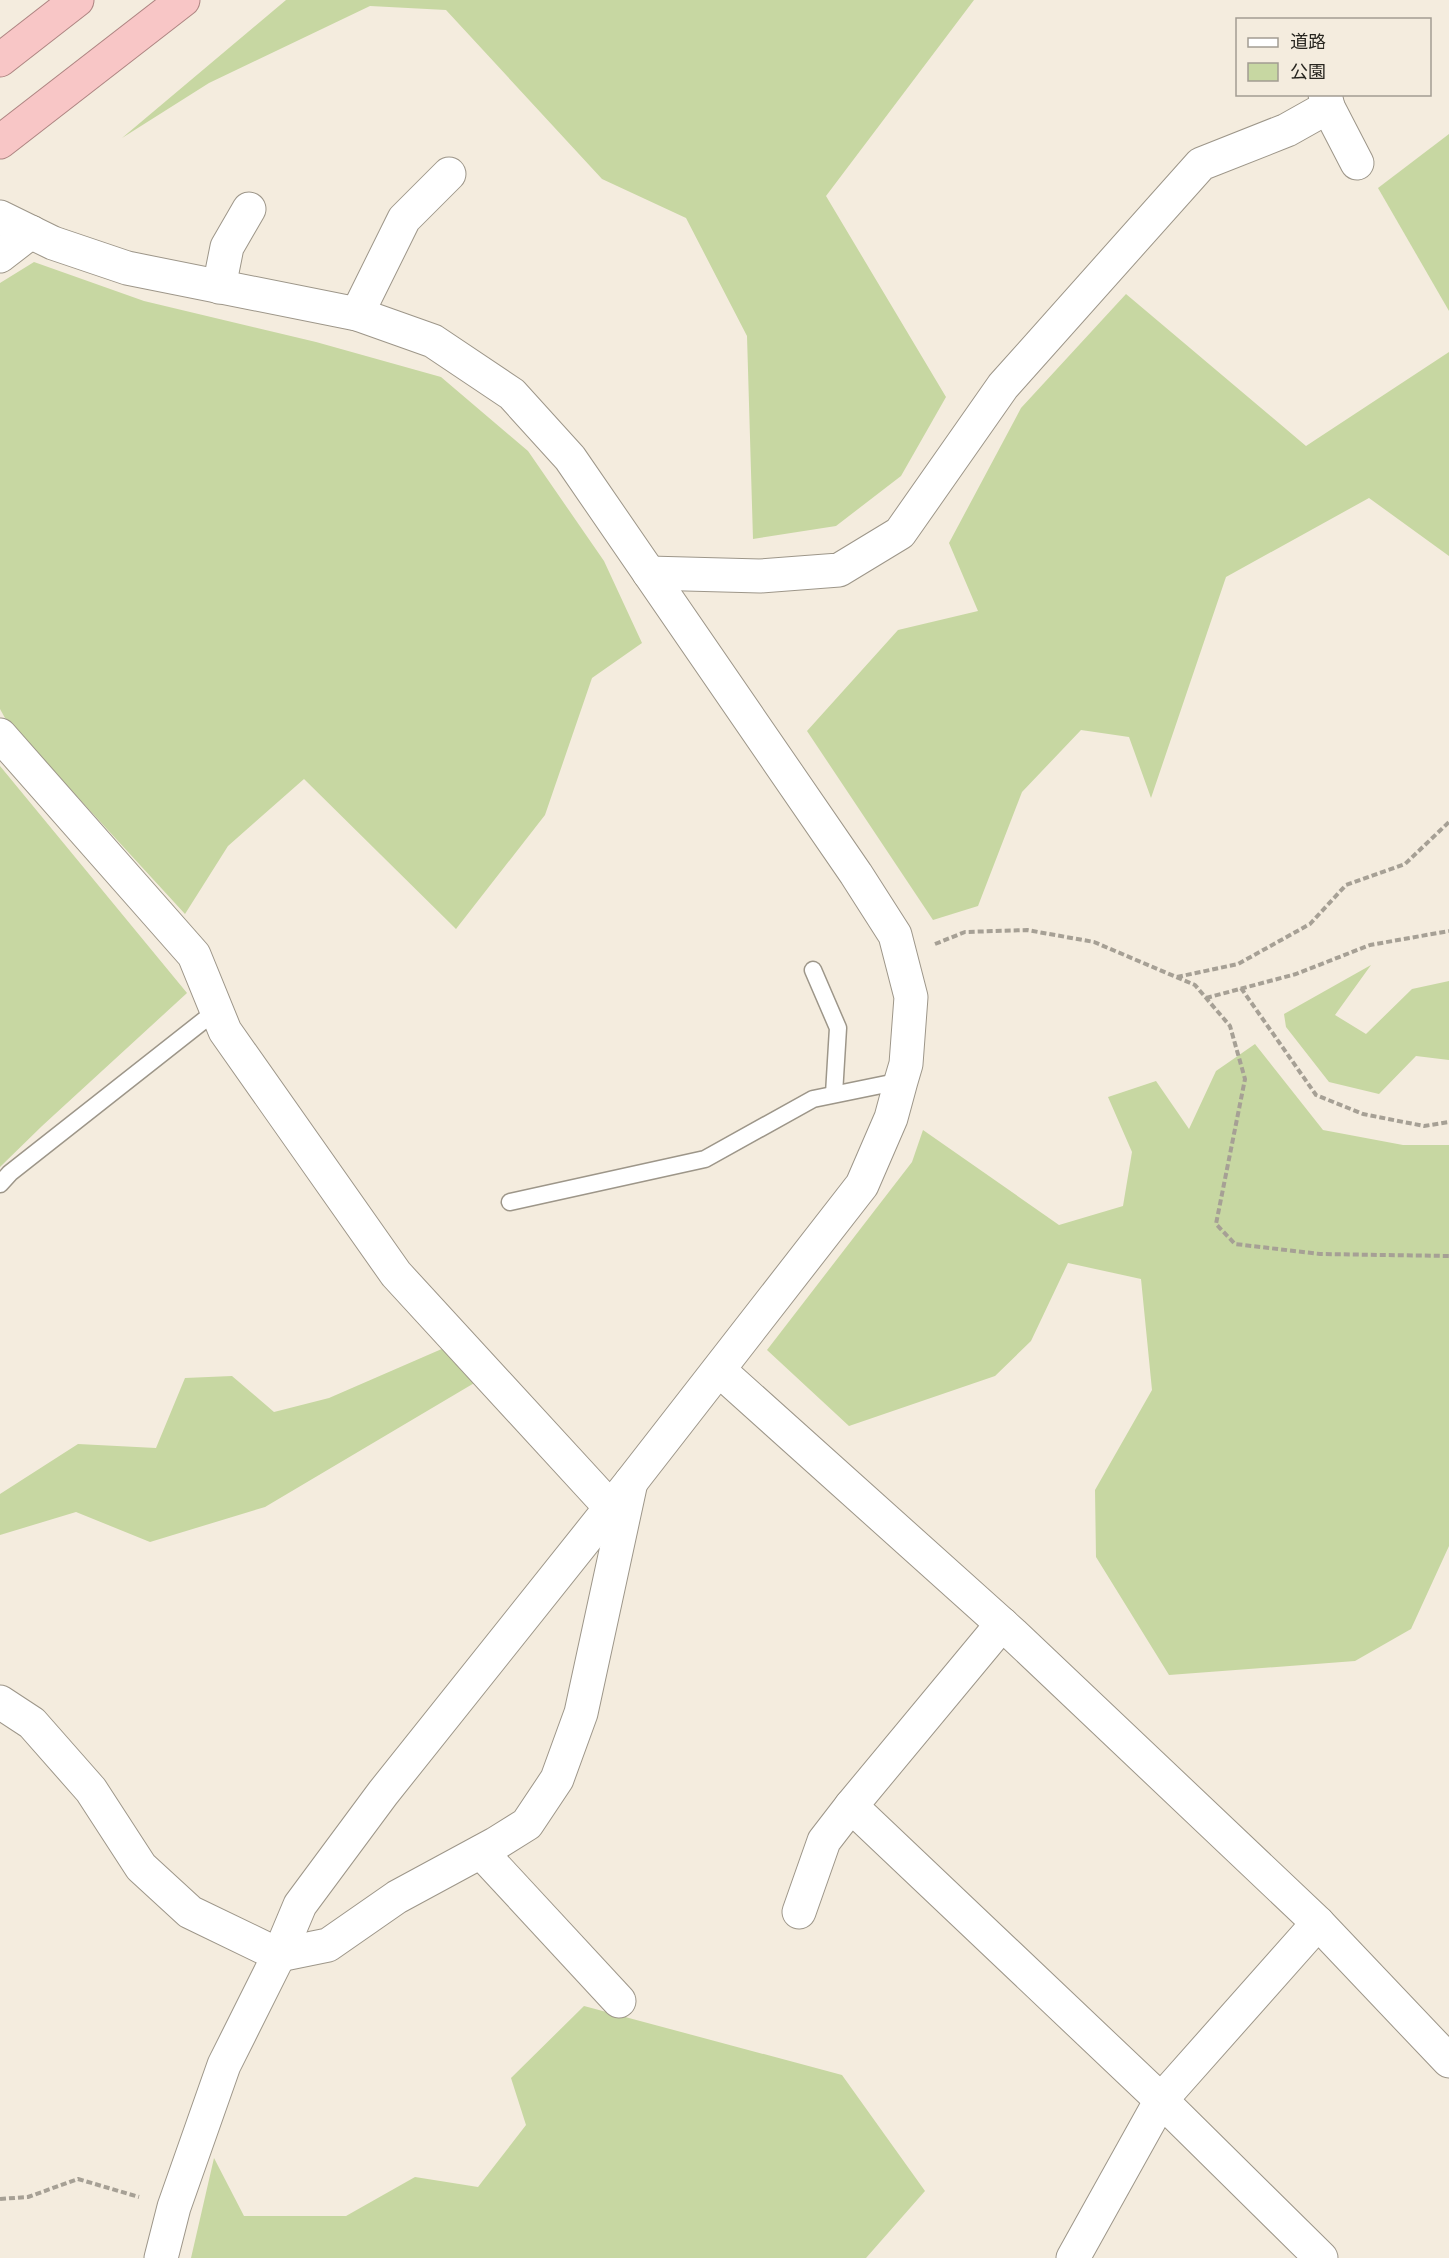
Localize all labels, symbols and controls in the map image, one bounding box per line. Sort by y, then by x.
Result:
legend [1236,18,1431,96]
text: 道路 [1290,30,1326,52]
text: 公園 [1290,60,1326,82]

